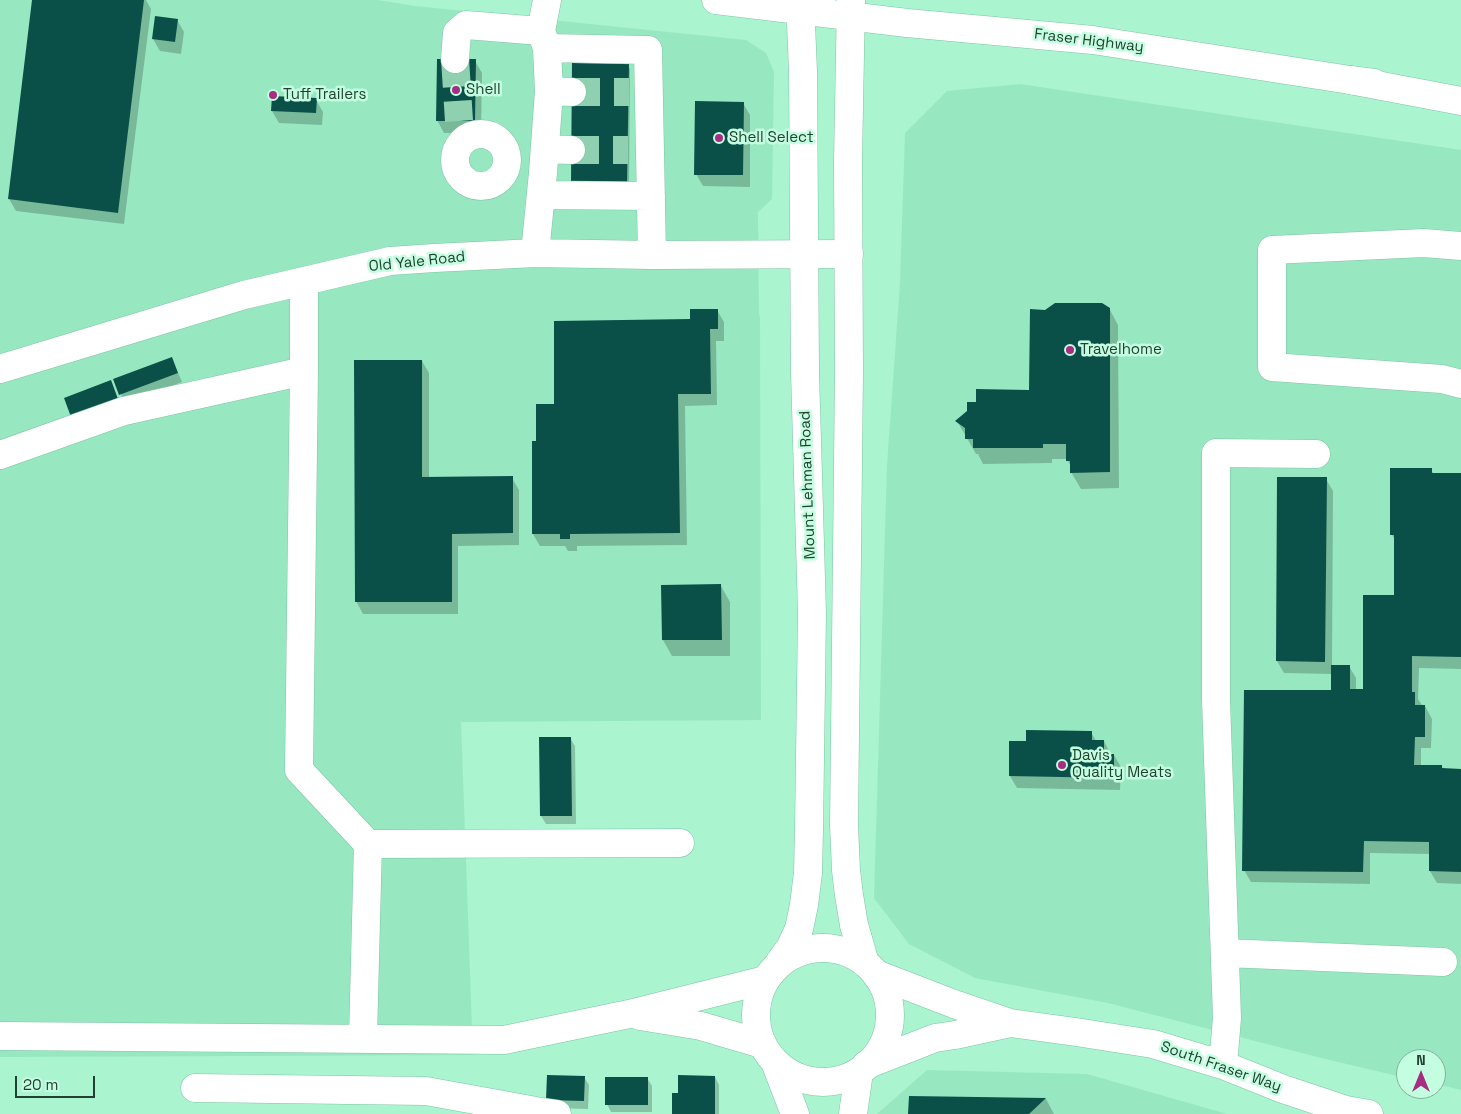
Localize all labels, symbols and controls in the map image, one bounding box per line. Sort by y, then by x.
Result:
street label: Fraser Highway [1033,25,1145,57]
place label: Shell [466,81,501,99]
marker: Shell [450,84,462,96]
place label: Tuff Trailers [283,86,366,104]
marker: Tuff Trailers [267,89,279,101]
place label: Shell Select [729,129,814,147]
marker: Shell Select [713,132,725,144]
street label: Old Yale Road [368,248,466,276]
place label: Travelhome [1080,341,1162,359]
marker: Travelhome [1064,344,1076,356]
street label: Mount Lehman Road [796,410,820,560]
place label: Davis Quality Meats [1072,747,1172,782]
marker: Davis Quality Meats [1056,759,1068,771]
street label: South Fraser Way [1158,1038,1284,1096]
north arrow [1396,1049,1446,1099]
text: N [1416,1051,1426,1069]
scale bar [18,1066,98,1098]
text: 20 m [23,1075,58,1094]

